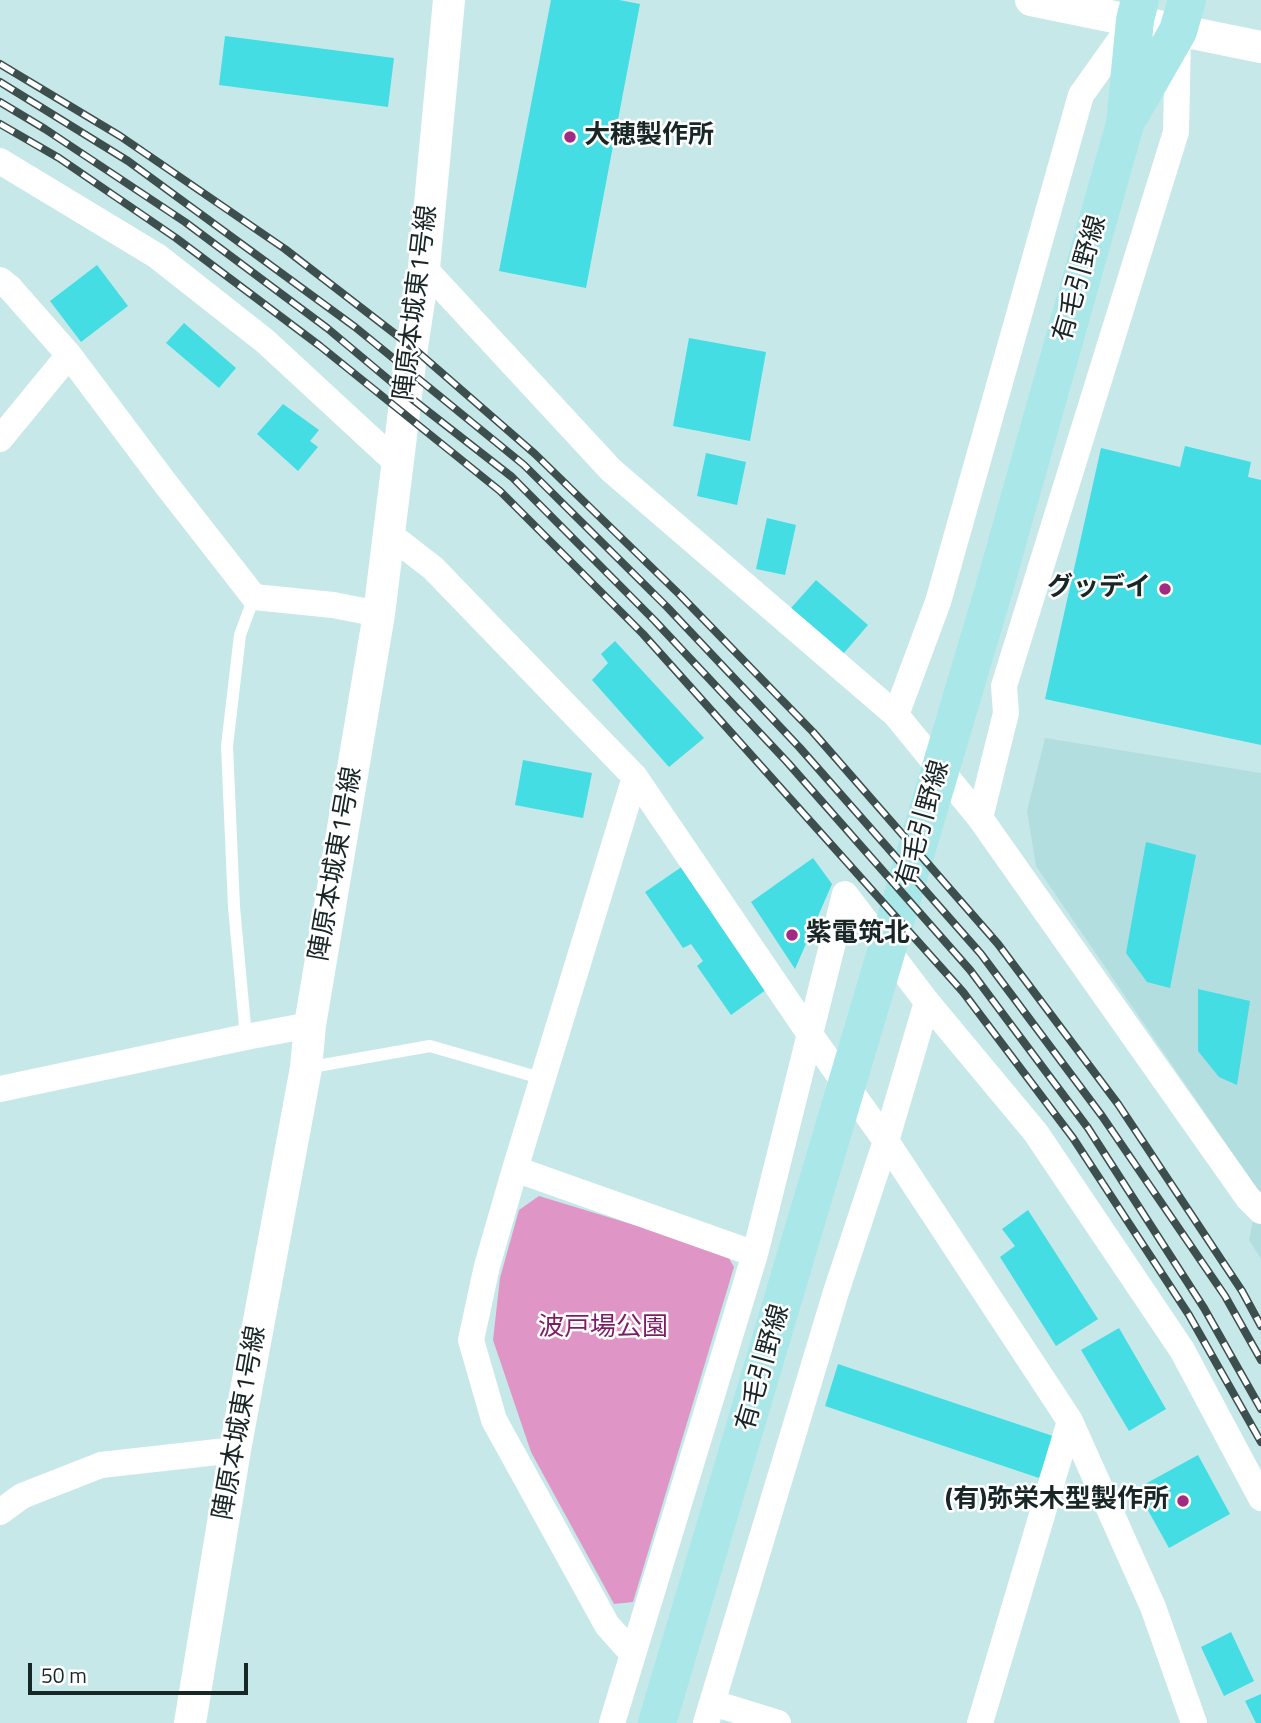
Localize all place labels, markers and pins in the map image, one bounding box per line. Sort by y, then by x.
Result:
place label: 大穂製作所 [584,121,714,153]
marker: 大穂製作所 [562,129,578,145]
place label: グッデイ [1047,573,1151,605]
marker: グッデイ [1157,581,1173,597]
place label: 紫電筑北 [806,919,910,951]
marker: 紫電筑北 [784,927,800,943]
place label: (有)弥栄木型製作所 [945,1485,1169,1517]
marker: (有)弥栄木型製作所 [1175,1493,1191,1509]

